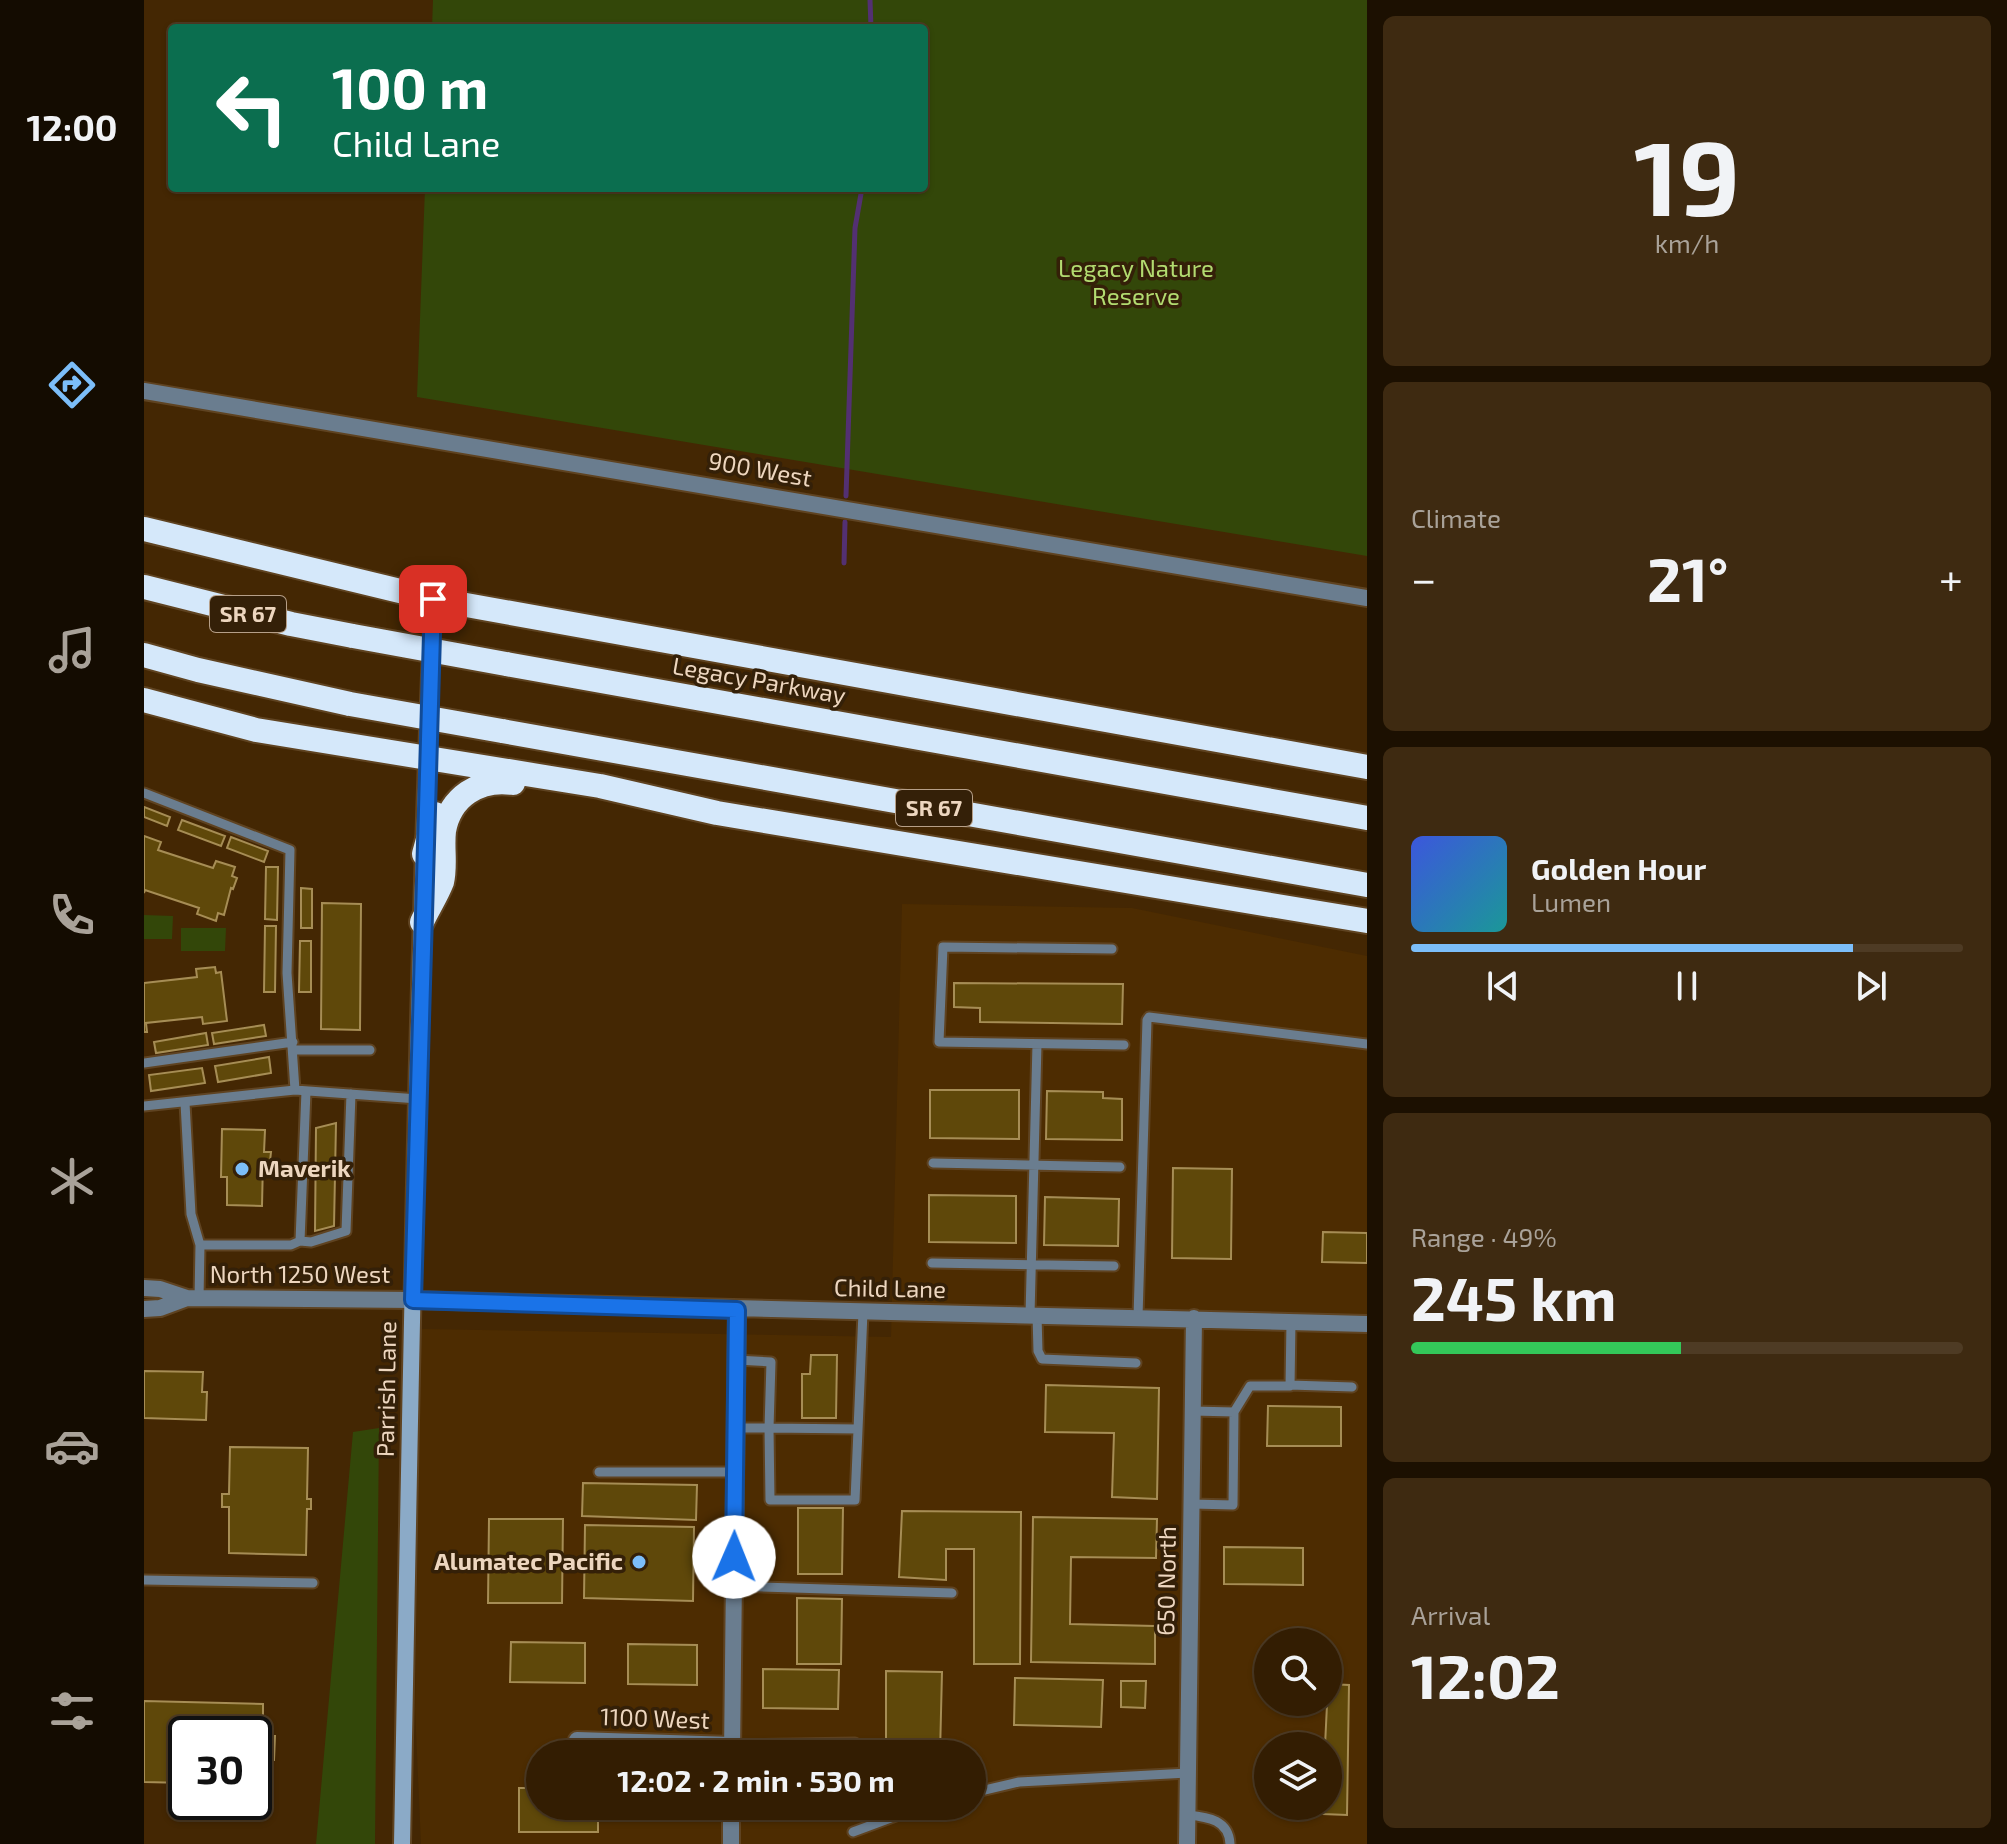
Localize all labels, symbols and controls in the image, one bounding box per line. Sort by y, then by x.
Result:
text: 100 m [332,53,488,120]
icon: left [200,56,304,160]
text: 12:00 [26,105,118,148]
text: 19 [1634,112,1740,237]
text: Child Lane [332,121,500,164]
text: km/h [1655,227,1719,258]
park label: Legacy Nature Reserve [1058,253,1214,310]
icon: directions [44,357,100,413]
street label: 900 West [706,445,814,492]
text: Climate [1411,502,1501,533]
text: 21° [1647,542,1728,614]
text: − [1411,551,1437,604]
text: + [1939,551,1963,604]
pin [399,565,467,633]
icon: arrive [411,577,455,621]
road number: SR 67 [210,596,286,632]
icon: music [44,622,100,678]
street label: Legacy Parkway [670,650,849,709]
road number: SR 67 [896,790,972,826]
text: Golden Hour [1531,850,1706,886]
text: Lumen [1531,886,1611,917]
icon: phone [44,887,100,943]
icon: previous [1481,964,1525,1008]
icon: pause [1665,964,1709,1008]
icon: next [1849,964,1893,1008]
icon: climate [44,1153,100,1209]
place label: Maverik [258,1153,351,1182]
marker: Maverik [233,1160,251,1178]
text: Range · 49% [1411,1221,1557,1252]
street label: North 1250 West [210,1259,390,1288]
text: 245 km [1411,1261,1617,1333]
street label: Child Lane [834,1272,946,1303]
street label: Parrish Lane [370,1321,401,1457]
icon: car [44,1418,100,1474]
position arrow [692,1515,776,1599]
street label: 650 North [1150,1526,1181,1636]
place label: Alumatec Pacific [434,1546,623,1575]
marker: Alumatec Pacific [630,1553,648,1571]
text: Arrival [1411,1599,1490,1630]
map controls [1254,1628,1342,1820]
button: search [1254,1628,1342,1716]
text: 12:02 [1411,1639,1560,1711]
icon: filters [44,1683,100,1739]
street label: 1100 West [600,1701,710,1734]
speed limit sign: 30 [168,1716,272,1820]
button: layers [1254,1732,1342,1820]
text: 12:02 · 2 min · 530 m [617,1762,895,1798]

